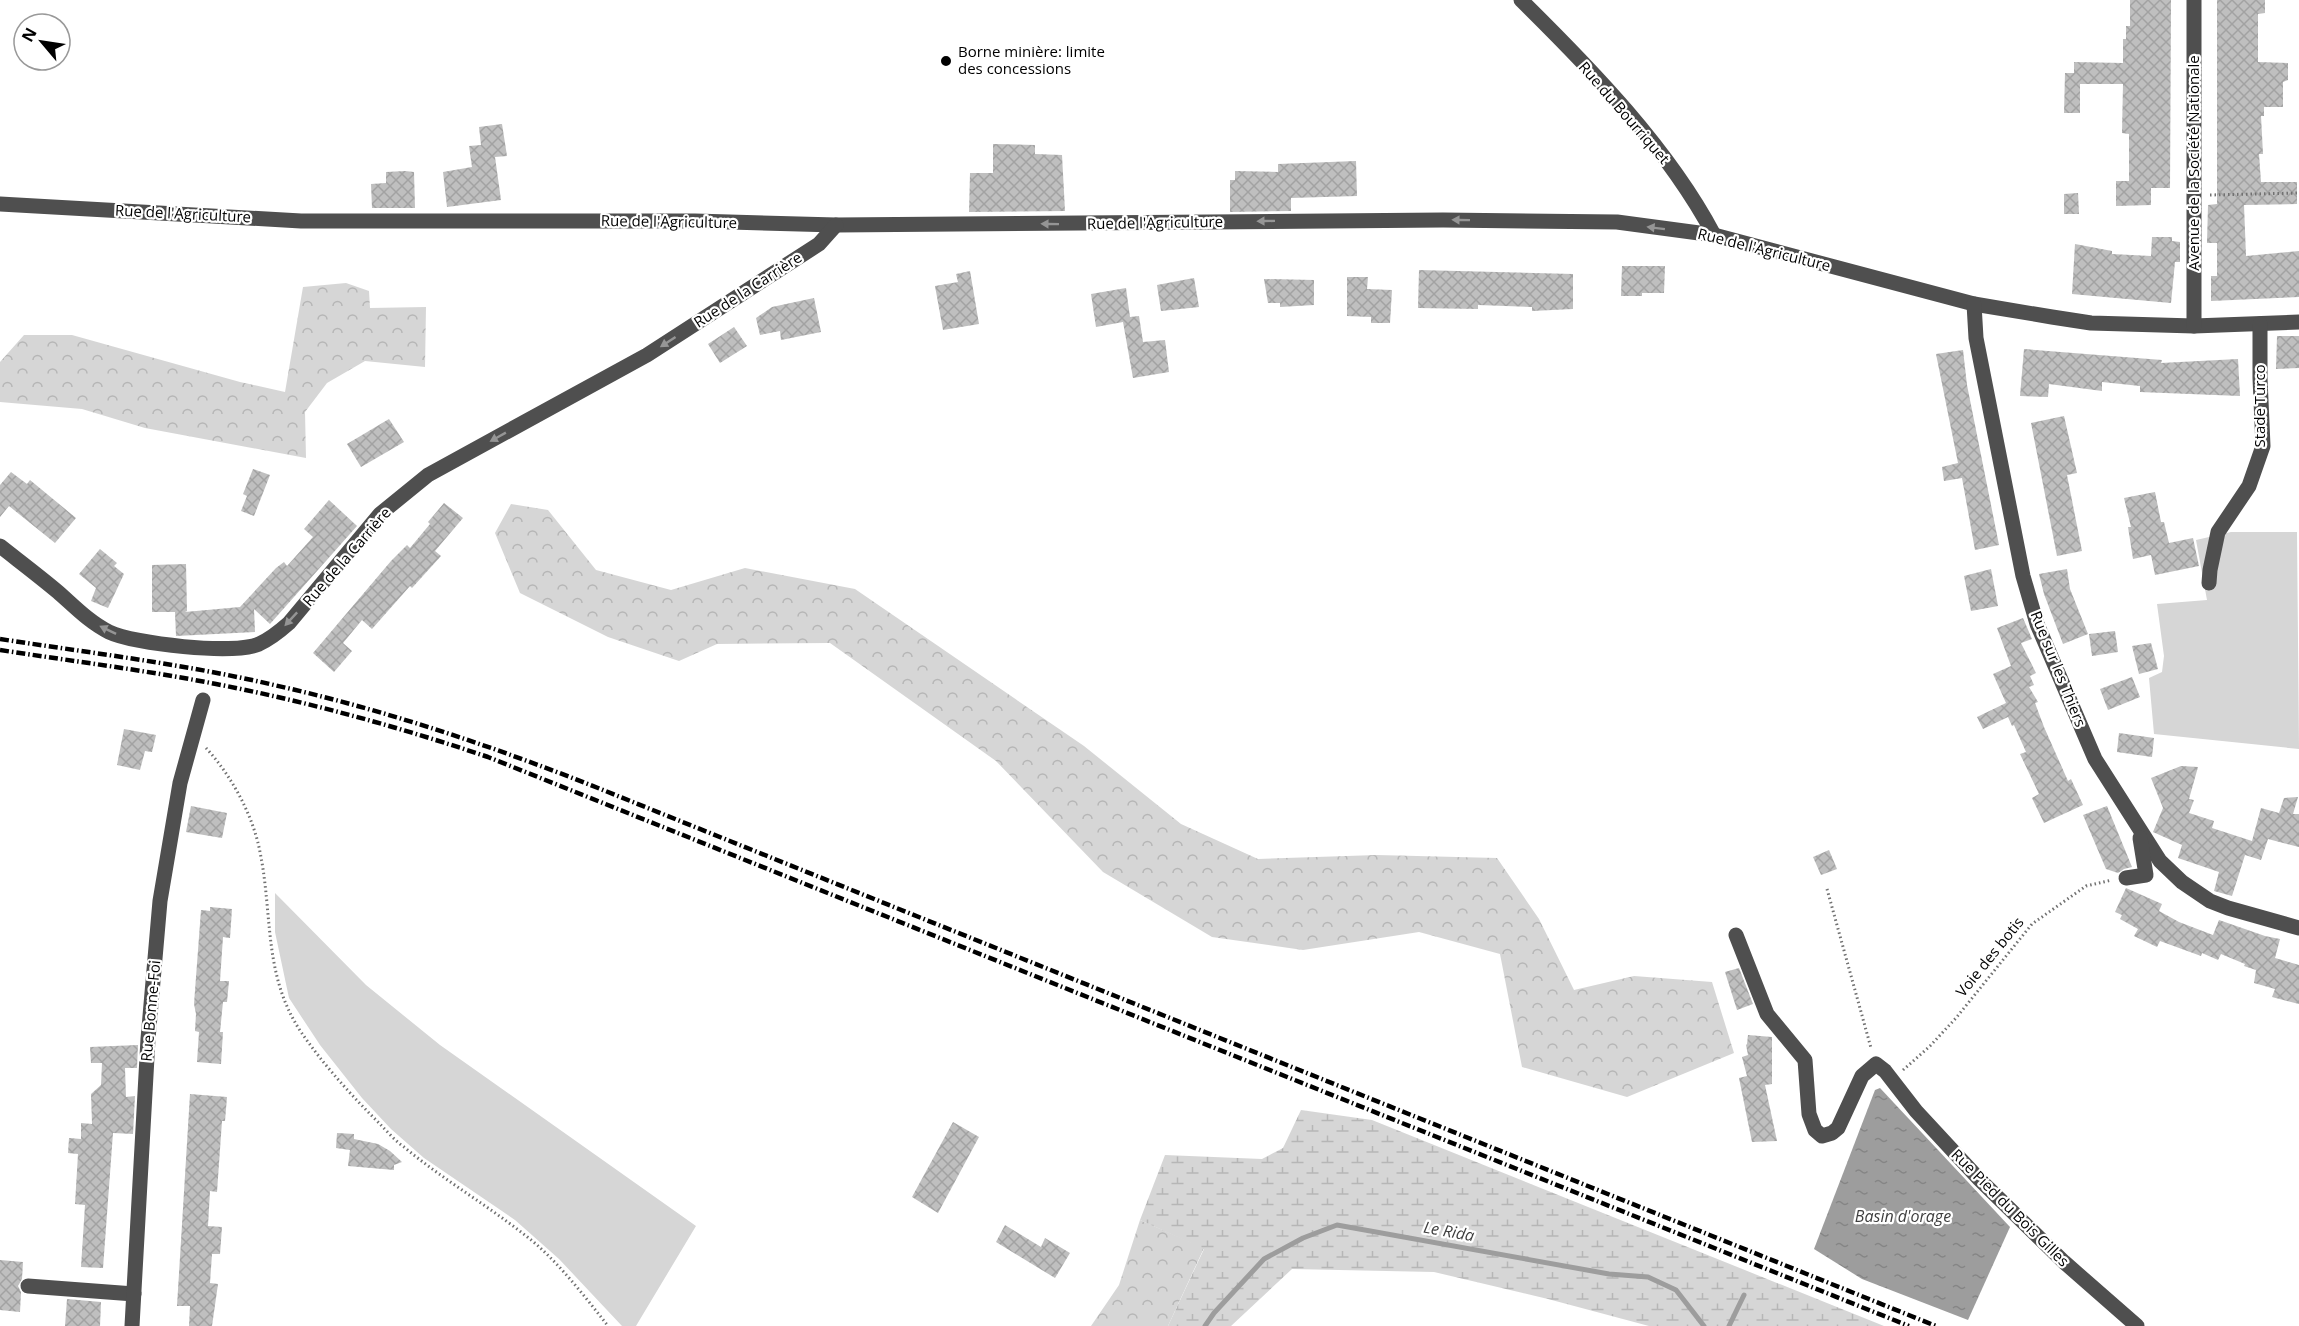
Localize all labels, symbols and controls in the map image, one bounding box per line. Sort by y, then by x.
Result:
north arrow [12,12,72,72]
text: N [16,24,42,46]
place label: Borne minière: limite des concessions [958,41,1105,78]
marker: Borne minière: limite des concessions [939,54,953,68]
street label: Avenue de la Société Nationale [2183,55,2203,271]
street label: Rue du Bourriquet [1575,57,1675,168]
street label: Rue de l'Agriculture [115,199,252,227]
street label: Rue de l'Agriculture [601,210,737,232]
street label: Rue de l'Agriculture [1087,211,1223,233]
one-way arrow [1452,215,1471,225]
one-way arrow [1257,216,1276,226]
one-way arrow [1041,219,1060,229]
one-way arrow [1646,223,1665,232]
street label: Rue de l'Agriculture [1696,223,1833,275]
street label: Rue de la Carrière [690,247,805,332]
one-way arrow [660,336,676,347]
street label: Stade Turco [2249,364,2269,448]
one-way arrow [489,432,506,442]
street label: Rue de la Carrière [298,503,395,610]
street label: Rue sur les Thiers [2027,608,2091,730]
one-way arrow [285,612,299,626]
one-way arrow [100,626,117,635]
street label: Voie des botis [1951,912,2028,1000]
street label: Rue Bonne-Foi [136,959,164,1062]
street label: Rue Pied du Bois Gilles [1948,1144,2074,1270]
water label: Basin d'orage [1855,1205,1951,1227]
water label: Le Rida [1422,1216,1476,1246]

